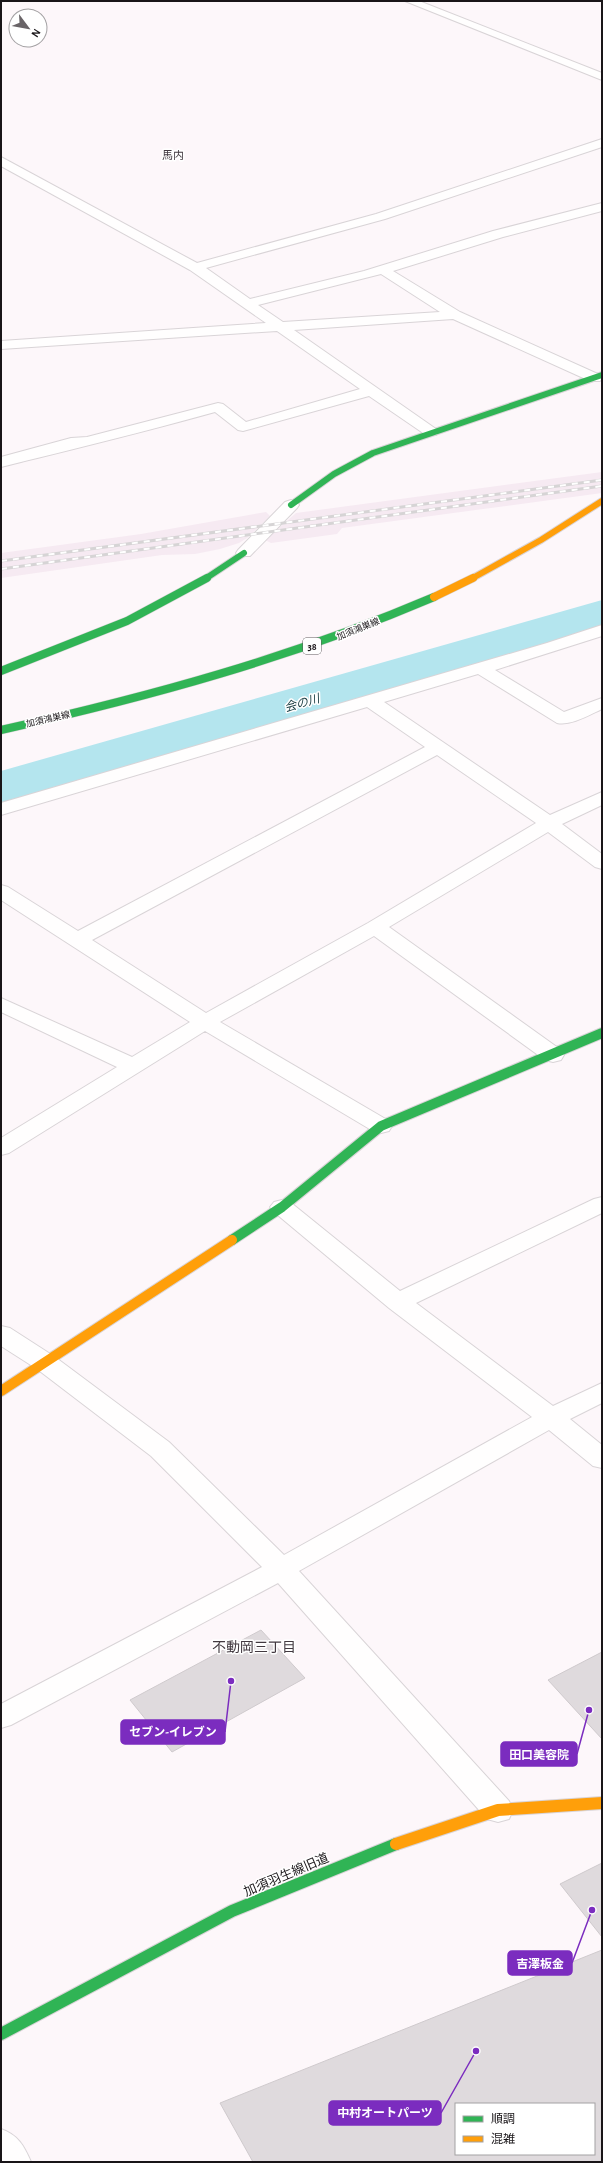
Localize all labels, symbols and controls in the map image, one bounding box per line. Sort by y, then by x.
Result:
north arrow [8,8,48,48]
text: N [29,27,43,39]
district label: 馬内 [162,150,184,161]
street label: 加須鴻巣線 [335,616,382,642]
road number: 38 [303,638,321,654]
water label: 会の川 [283,691,323,714]
street label: 加須鴻巣線 [25,709,72,729]
district label: 不動岡三丁目 [212,1640,296,1655]
callout: セブン-イレブン [121,1720,225,1744]
text: セブン-イレブン [129,1725,217,1738]
callout: 田口美容院 [501,1742,577,1766]
text: 田口美容院 [509,1748,569,1761]
street label: 加須羽生線旧道 [241,1850,331,1899]
callout: 吉澤板金 [508,1951,572,1975]
text: 吉澤板金 [516,1957,564,1970]
callout: 中村オートパーツ [329,2101,441,2125]
legend [455,2103,595,2155]
text: 中村オートパーツ [337,2106,433,2119]
text: 順調 [491,2113,515,2125]
text: 混雑 [491,2132,515,2145]

